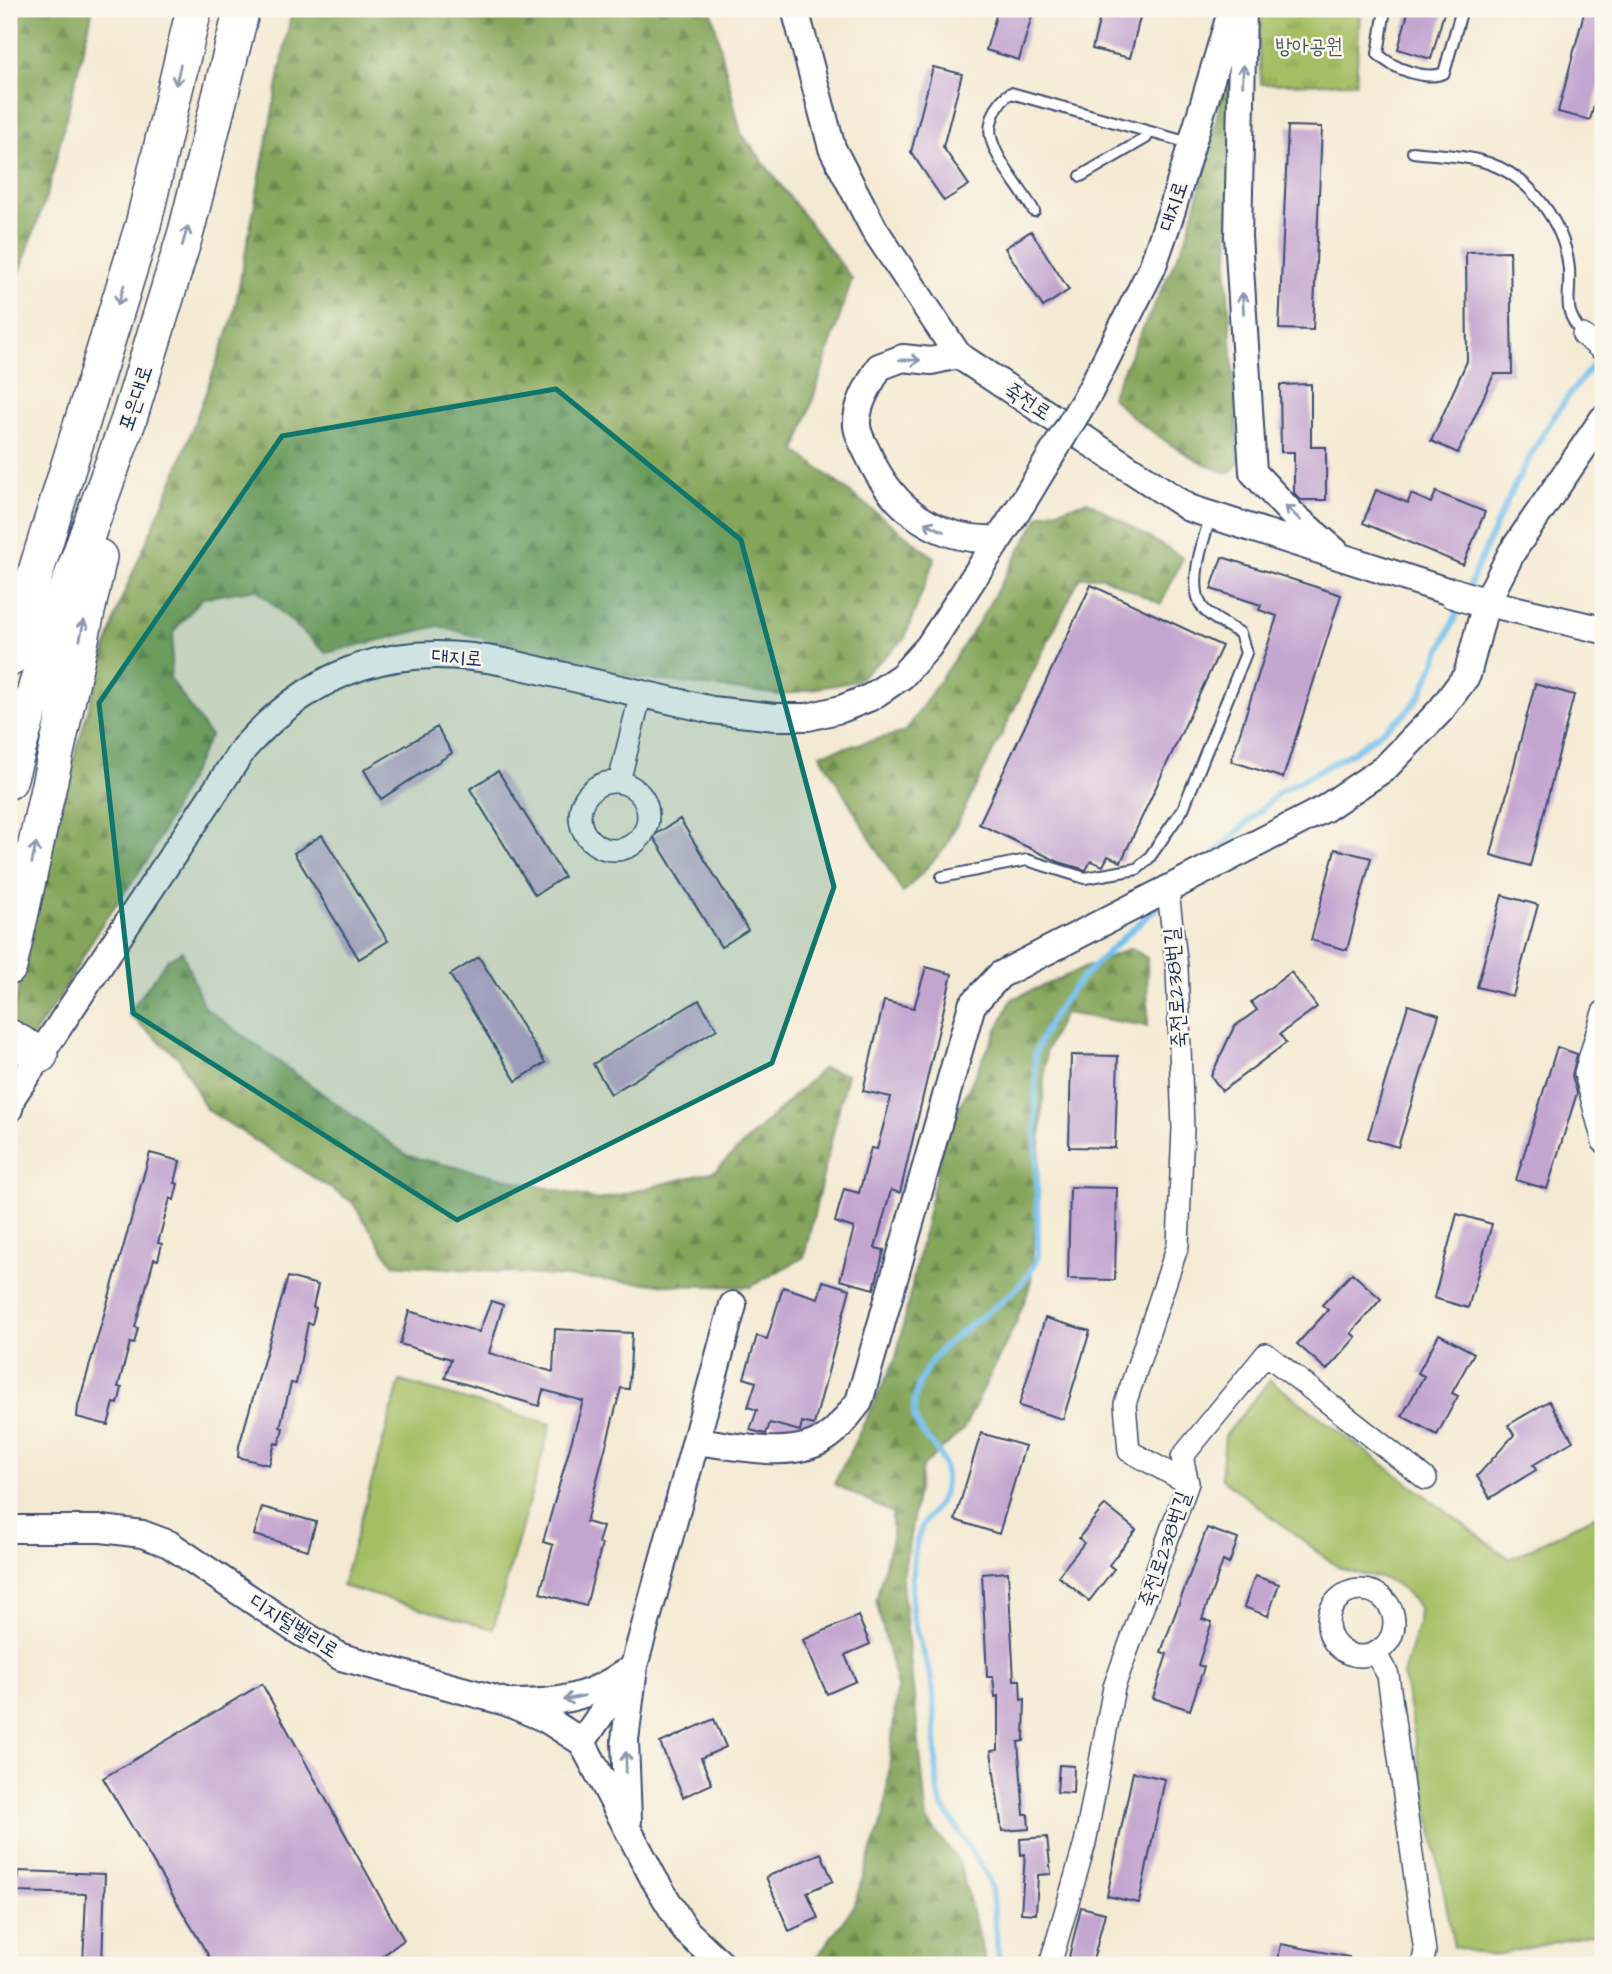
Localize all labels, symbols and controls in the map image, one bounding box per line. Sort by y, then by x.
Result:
park label: 방아공원 [1275,32,1343,61]
one-way arrow [171,63,185,86]
one-way arrow [1237,64,1250,87]
street label: 대지로 [1152,178,1195,235]
one-way arrow [179,226,192,248]
one-way arrow [114,284,126,306]
one-way arrow [1236,291,1249,314]
one-way arrow [898,353,921,367]
street label: 포은대로 [111,362,160,435]
street label: 죽전로 [999,375,1057,427]
one-way arrow [1285,505,1302,522]
one-way arrow [924,520,945,533]
one-way arrow [76,619,90,642]
street label: 대지로 [431,641,483,674]
one-way arrow [27,842,41,865]
street label: 죽전로238번길 [1157,927,1194,1049]
street label: 죽전로238번길 [1131,1487,1198,1611]
street label: 디지털벨리로 [243,1587,344,1666]
one-way arrow [563,1692,586,1705]
one-way arrow [619,1751,632,1774]

